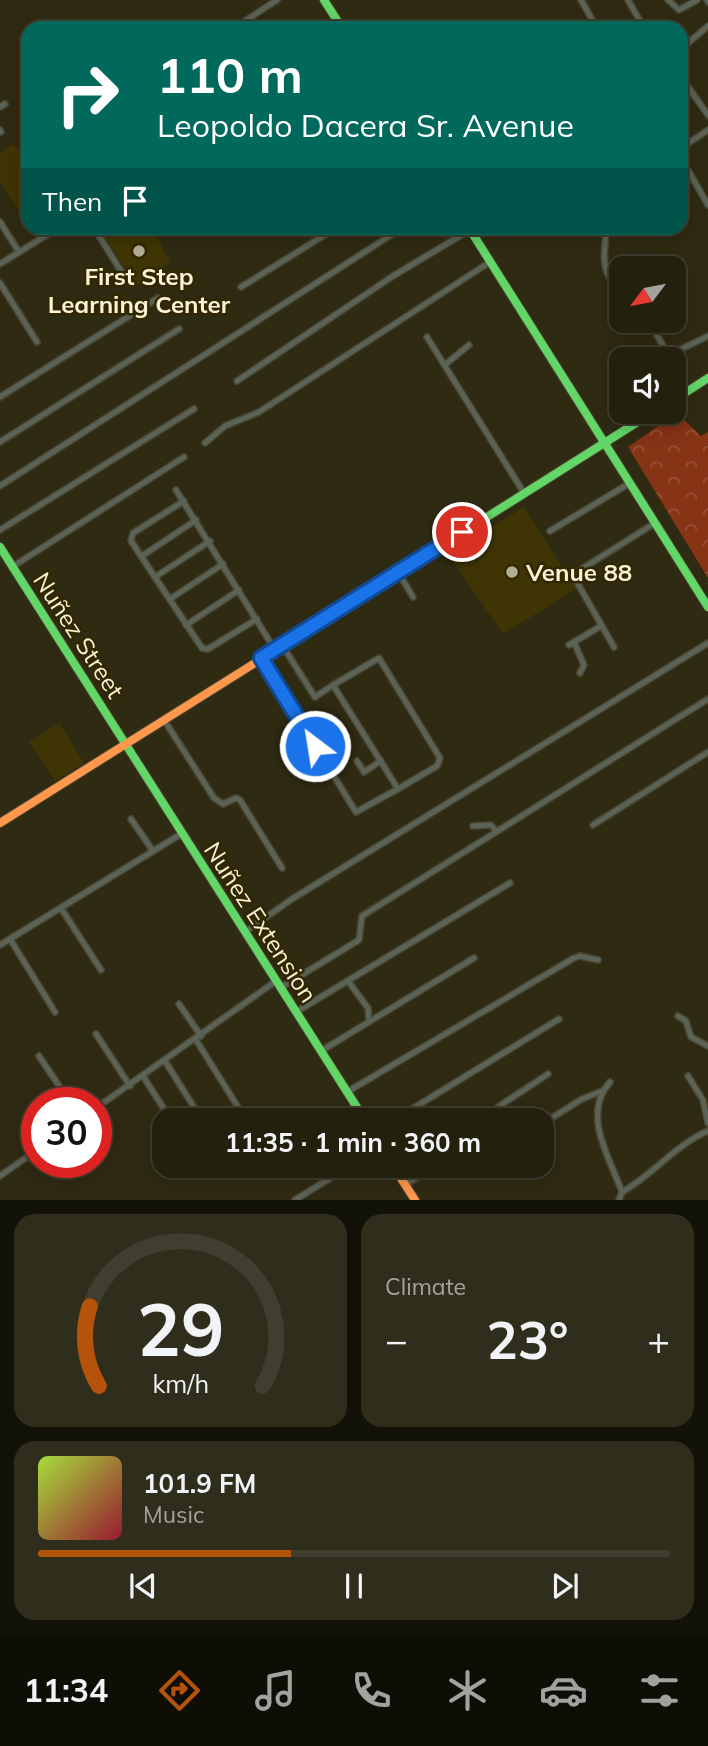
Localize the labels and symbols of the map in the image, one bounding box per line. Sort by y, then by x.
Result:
marker: First Step Learning Center [131,243,147,259]
north arrow [609,256,686,332]
place label: First Step Learning Center [48,261,231,319]
pin [432,502,492,562]
place label: Venue 88 [525,557,632,587]
marker: Venue 88 [504,564,520,580]
street label: Nuñez Street [27,566,131,704]
position arrow [278,709,352,783]
street label: Nuñez Extension [198,836,324,1008]
speed limit sign: 30 [21,1087,112,1178]

